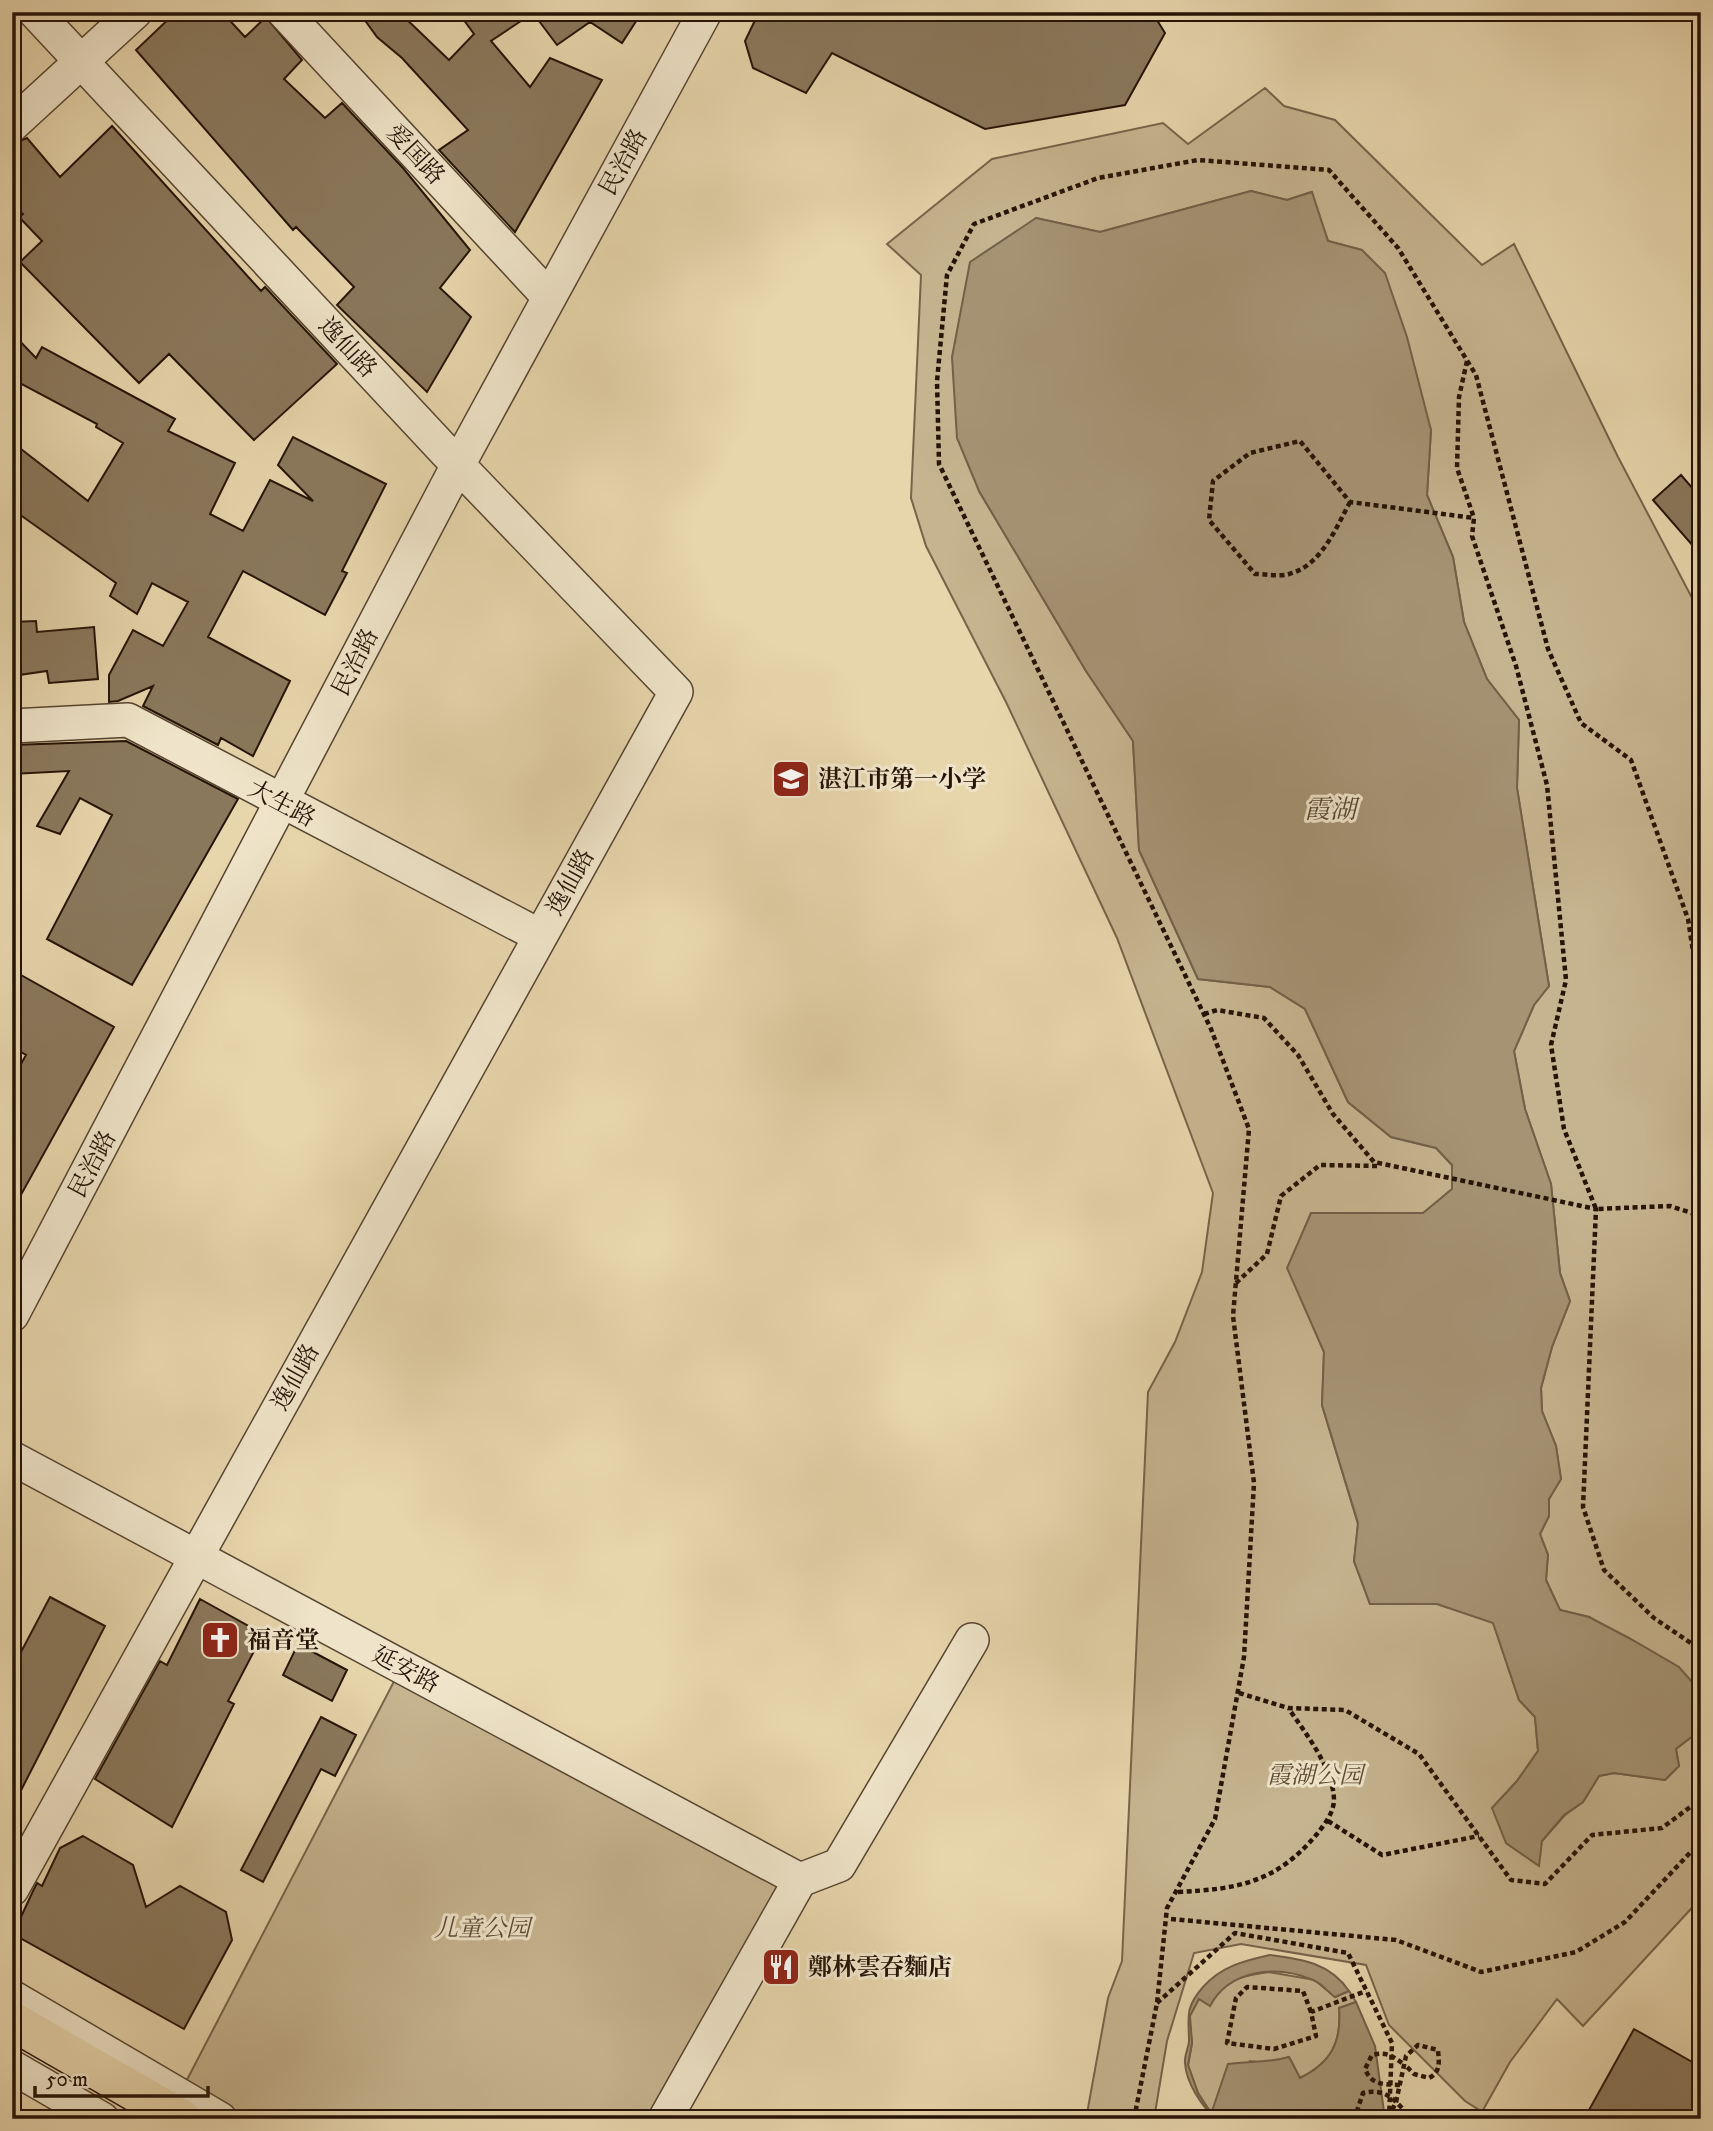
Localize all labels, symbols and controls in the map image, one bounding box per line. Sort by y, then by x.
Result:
street label: 爱国路 [380,118,451,191]
street label: 民治路 [593,124,654,201]
street label: 逸仙路 [312,311,383,384]
street label: 民治路 [326,624,386,701]
school or university icon: 湛江市第一小学 [770,758,812,800]
place label: 湛江市第一小学 [818,765,986,795]
street label: 大生路 [243,774,320,834]
water label: 霞湖 [1304,794,1360,827]
street label: 逸仙路 [540,844,601,921]
street label: 民治路 [63,1126,123,1203]
street label: 逸仙路 [265,1339,326,1416]
church icon: 福音堂 [199,1619,241,1661]
place label: 福音堂 [247,1626,319,1656]
street label: 延安路 [367,1640,444,1700]
park label: 霞湖公园 [1267,1761,1367,1791]
park label: 儿童公园 [434,1914,534,1944]
restaurant icon: 鄭林雲吞麵店 [760,1946,802,1988]
place label: 鄭林雲吞麵店 [808,1953,952,1983]
scale bar [35,2054,208,2098]
text: 50 m [46,2067,88,2093]

